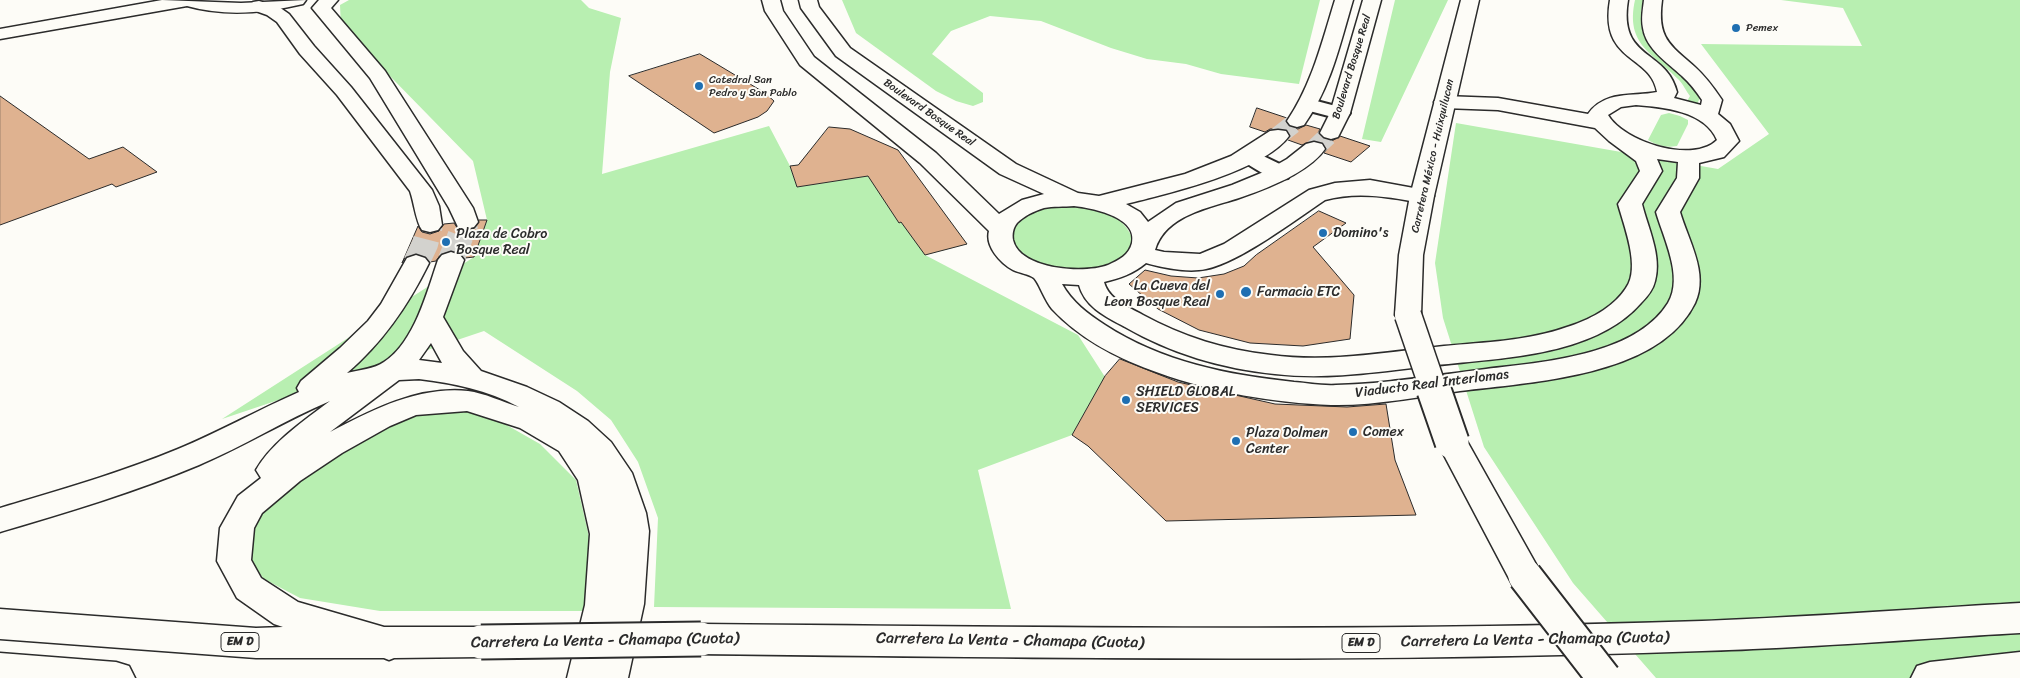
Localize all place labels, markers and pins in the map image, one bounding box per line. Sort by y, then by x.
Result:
place label: Pemex [1746,21,1778,35]
marker: Pemex [1730,22,1742,34]
place label: Catedral San Pedro y San Pablo [709,73,797,99]
marker: Catedral San Pedro y San Pablo [693,80,705,92]
place label: Domino's [1333,225,1389,241]
place label: Plaza de Cobro Bosque Real [456,226,547,258]
marker: Domino's [1317,227,1329,239]
marker: Plaza de Cobro Bosque Real [440,236,452,248]
place label: La Cueva del Leon Bosque Real [1104,278,1210,310]
place label: Farmacia ETC [1257,284,1340,300]
marker: Farmacia ETC [1239,285,1253,299]
marker: La Cueva del Leon Bosque Real [1214,288,1226,300]
place label: SHIELD GLOBAL SERVICES [1136,384,1235,417]
marker: SHIELD GLOBAL SERVICES [1120,394,1132,406]
place label: Comex [1363,424,1404,440]
place label: Plaza Dolmen Center [1246,425,1328,458]
marker: Comex [1347,426,1359,438]
marker: Plaza Dolmen Center [1230,435,1242,447]

